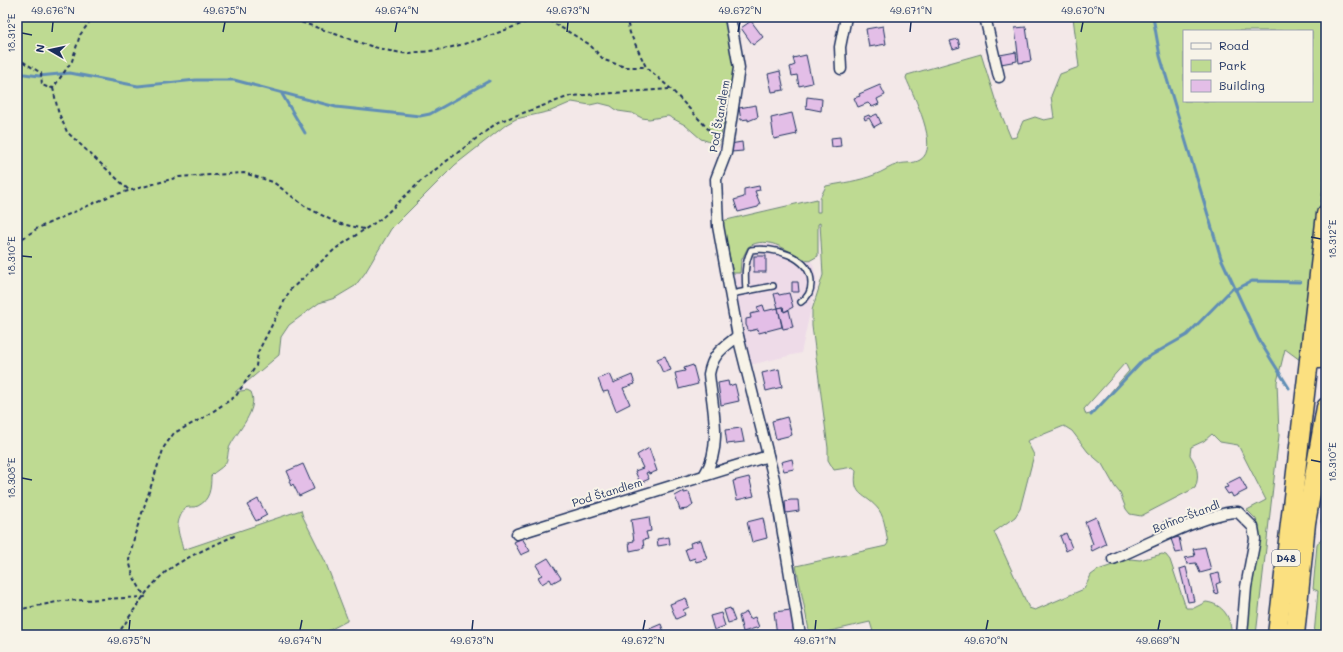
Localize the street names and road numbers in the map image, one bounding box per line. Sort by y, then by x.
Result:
street label: Pod Štandlem [705,79,733,153]
street label: Pod Štandlem [570,474,644,510]
street label: Bahno-Štandl [1150,496,1222,536]
road number: D48 [1272,550,1300,566]

